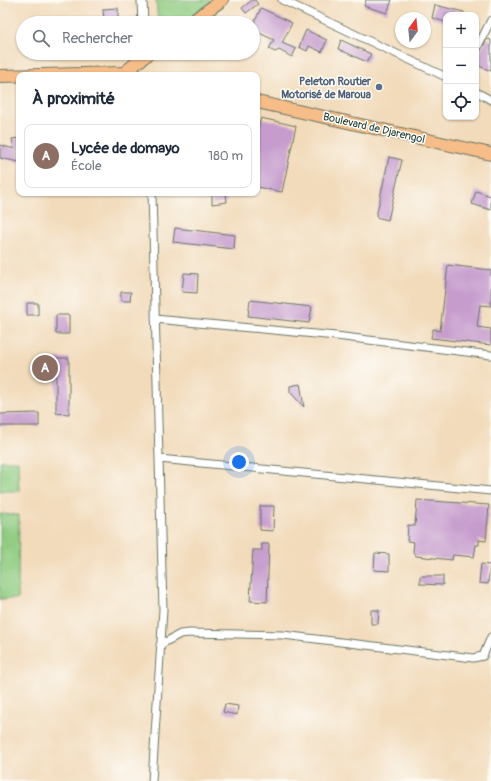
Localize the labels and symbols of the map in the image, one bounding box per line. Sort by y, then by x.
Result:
north arrow [395,12,431,48]
place label: Peleton Routier Motorisé de Maroua [281,75,372,101]
marker: Peleton Routier Motorisé de Maroua [374,82,384,92]
street label: Boulevard de Djarengol [322,110,426,146]
pin: A [32,353,58,383]
your location [229,452,249,472]

